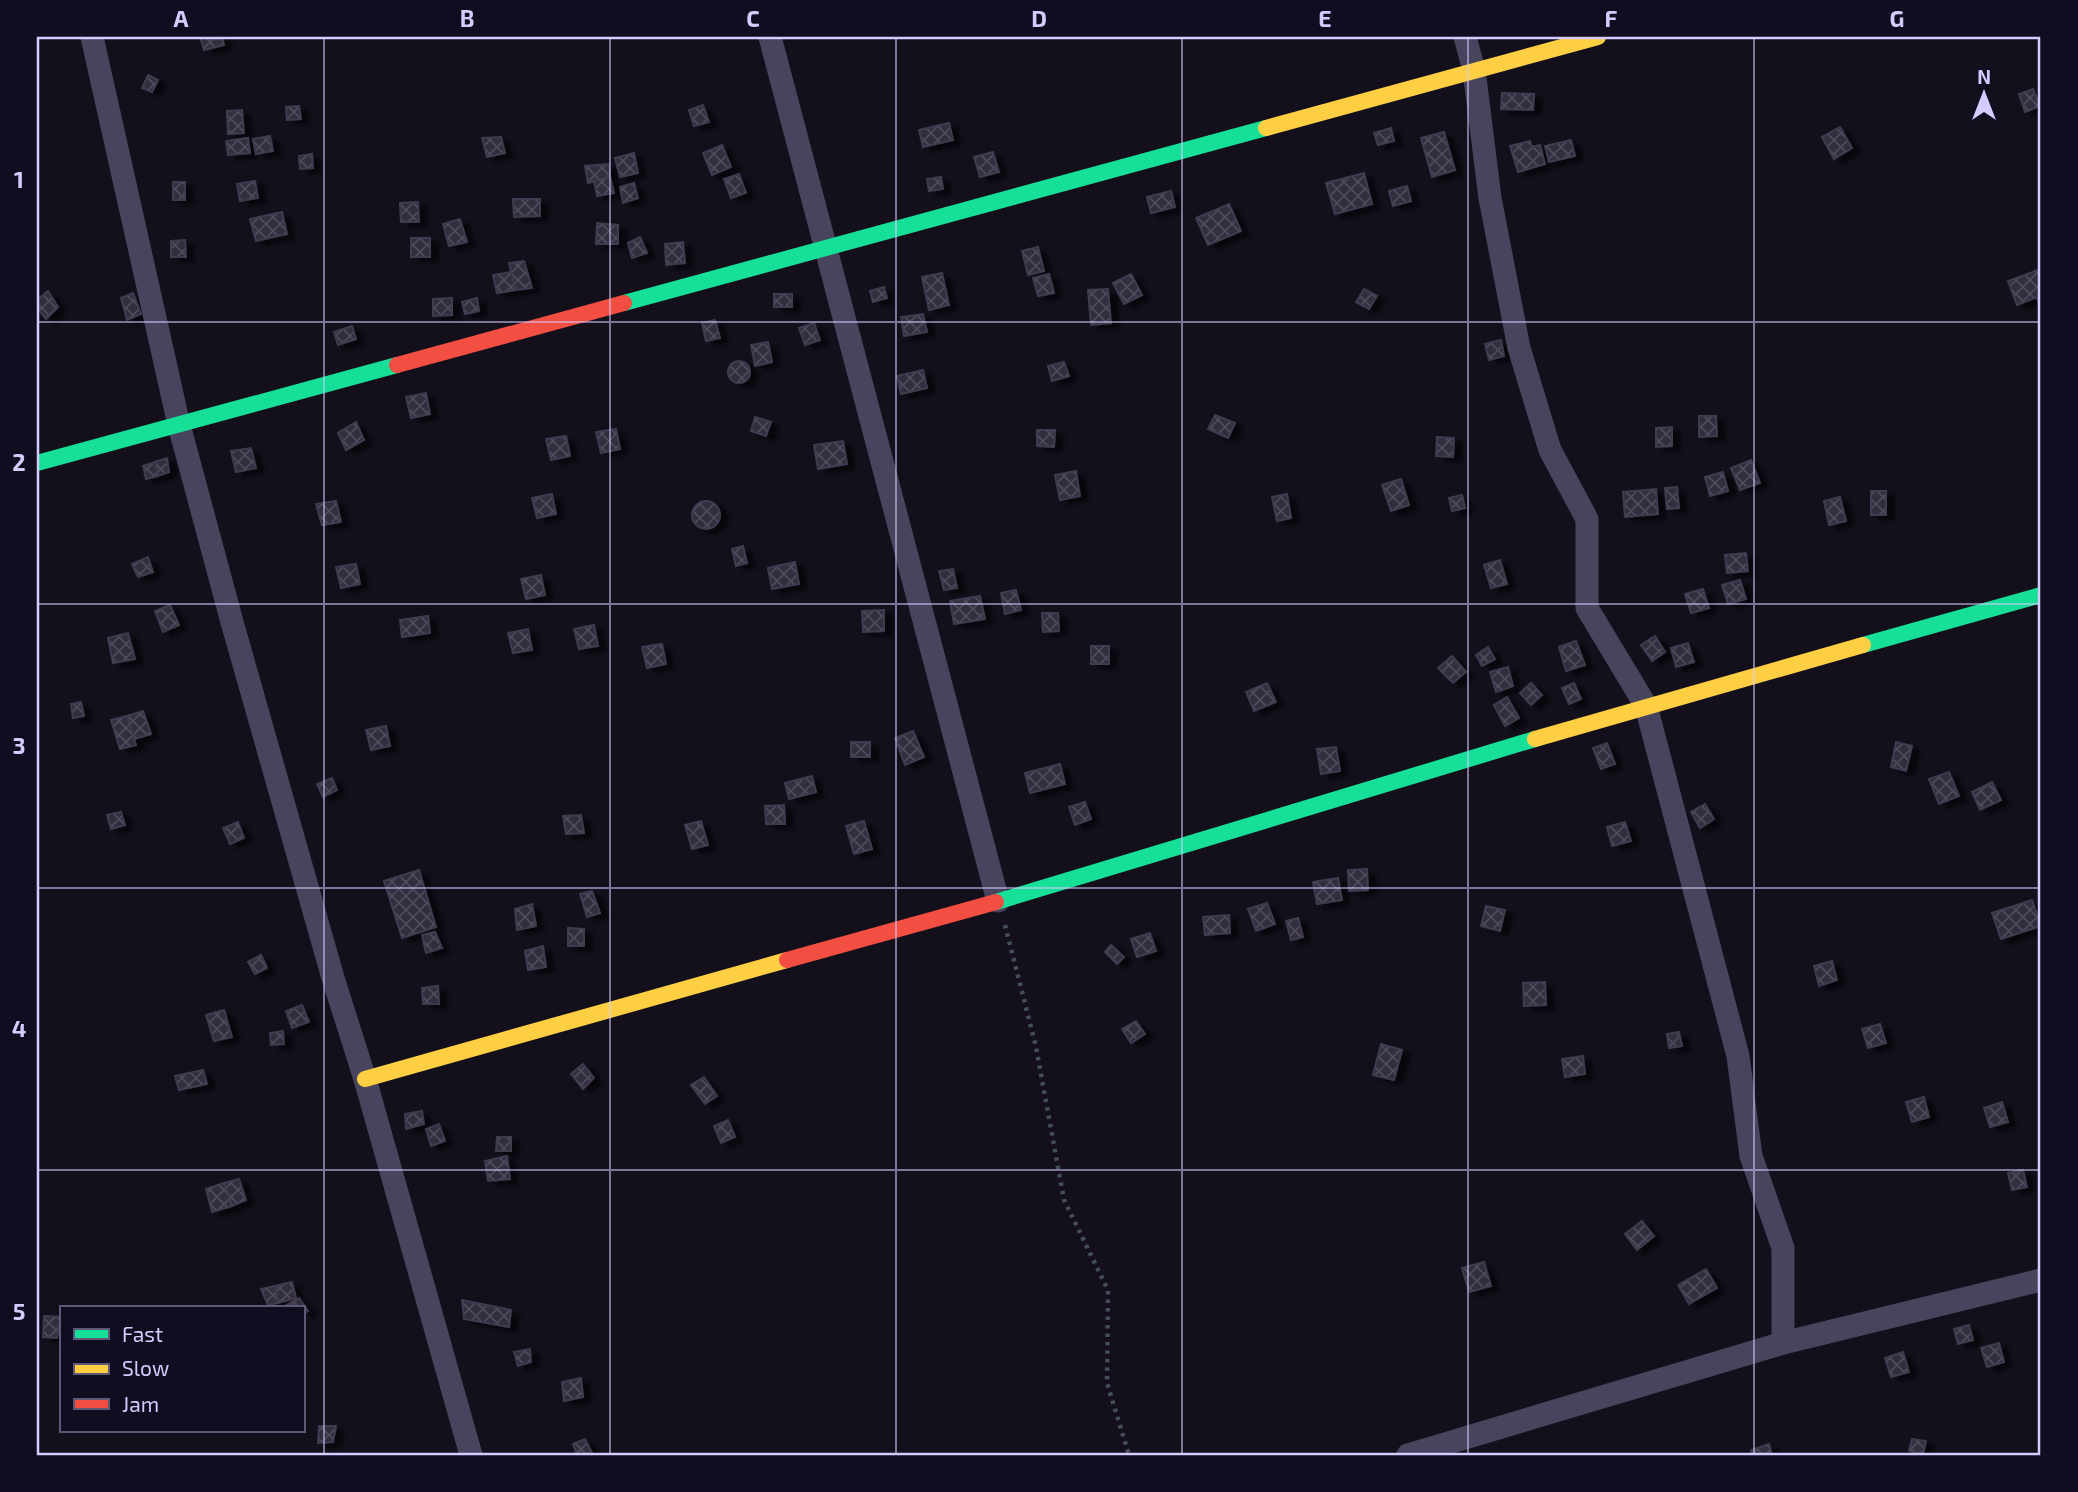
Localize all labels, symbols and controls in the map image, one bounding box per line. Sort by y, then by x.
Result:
text: A [173,4,189,32]
text: B [460,4,474,32]
text: C [746,4,760,32]
text: D [1031,4,1047,32]
text: E [1318,4,1332,32]
text: F [1605,4,1618,32]
text: G [1890,4,1904,32]
north arrow [1948,60,2018,130]
text: N [1977,65,1991,88]
text: 1 [14,165,24,193]
text: 2 [12,448,26,476]
text: 3 [12,731,26,759]
text: 4 [12,1014,26,1042]
text: 5 [13,1297,25,1325]
legend [60,1306,304,1432]
text: Fast [122,1321,163,1346]
text: Slow [122,1355,169,1380]
text: Jam [122,1391,159,1416]

